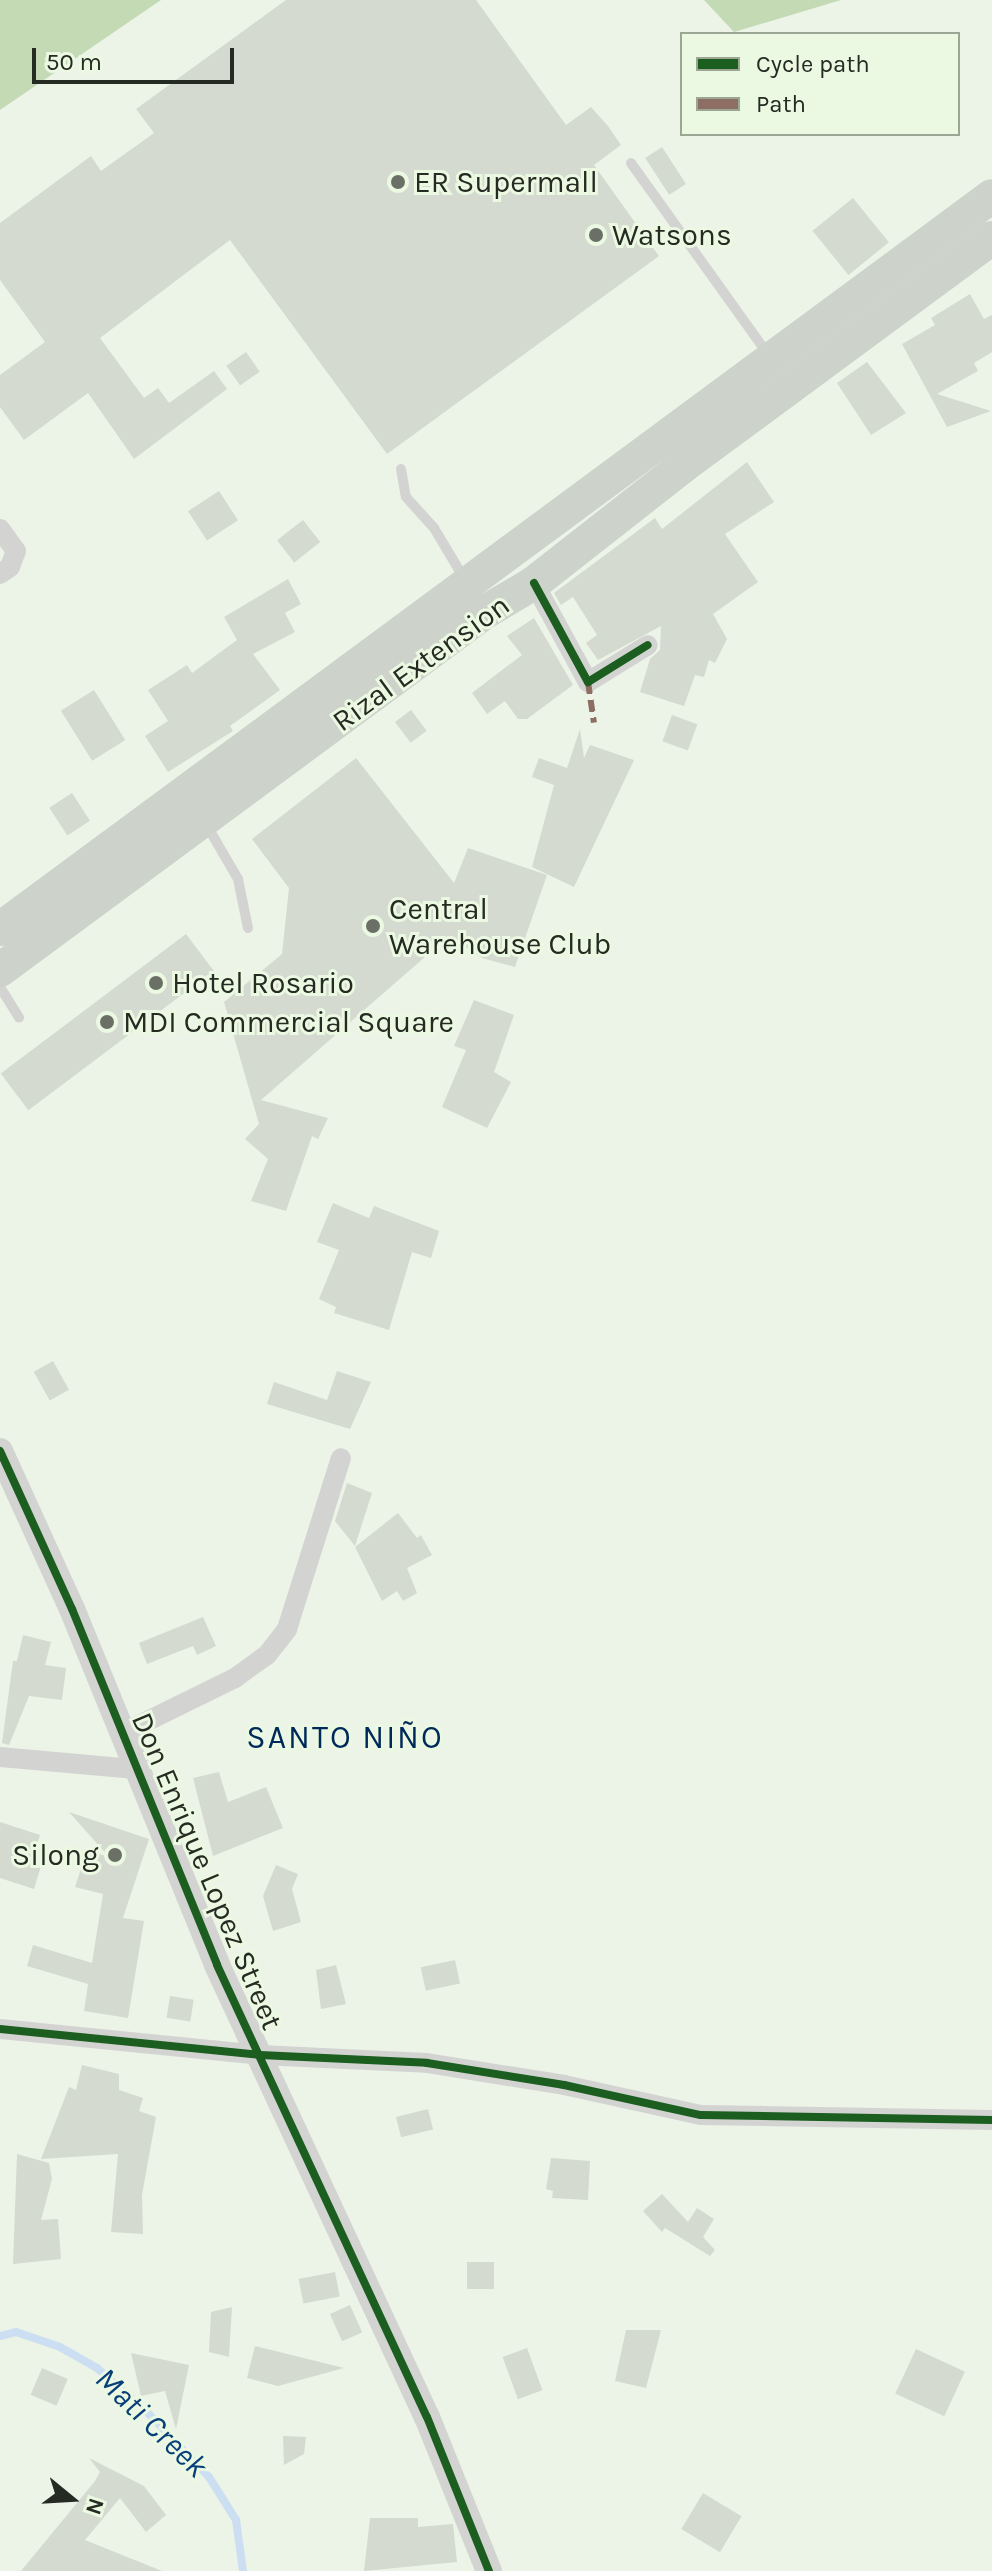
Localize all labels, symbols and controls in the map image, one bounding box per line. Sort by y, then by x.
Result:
scale bar [36,32,238,82]
legend [680,32,960,136]
text: 50 m [46,48,102,76]
text: Cycle path [756,50,870,78]
text: Path [756,90,806,118]
place label: ER Supermall [414,164,598,200]
marker: ER Supermall [389,173,407,191]
place label: Watsons [612,217,732,253]
marker: Watsons [587,226,605,244]
street label: Rizal Extension [326,587,516,739]
place label: Central Warehouse Club [389,891,611,962]
marker: Central Warehouse Club [364,917,382,935]
place label: Hotel Rosario [172,965,354,1001]
marker: Hotel Rosario [147,974,165,992]
place label: MDI Commercial Square [123,1004,454,1040]
marker: MDI Commercial Square [98,1013,116,1031]
street label: Don Enrique Lopez Street [124,1707,290,2035]
district label: SANTO NIÑO [246,1719,444,1757]
place label: Silong [12,1837,99,1873]
marker: Silong [106,1846,124,1864]
water label: Mati Creek [87,2360,215,2486]
north arrow [32,2459,112,2539]
text: N [80,2495,110,2518]

